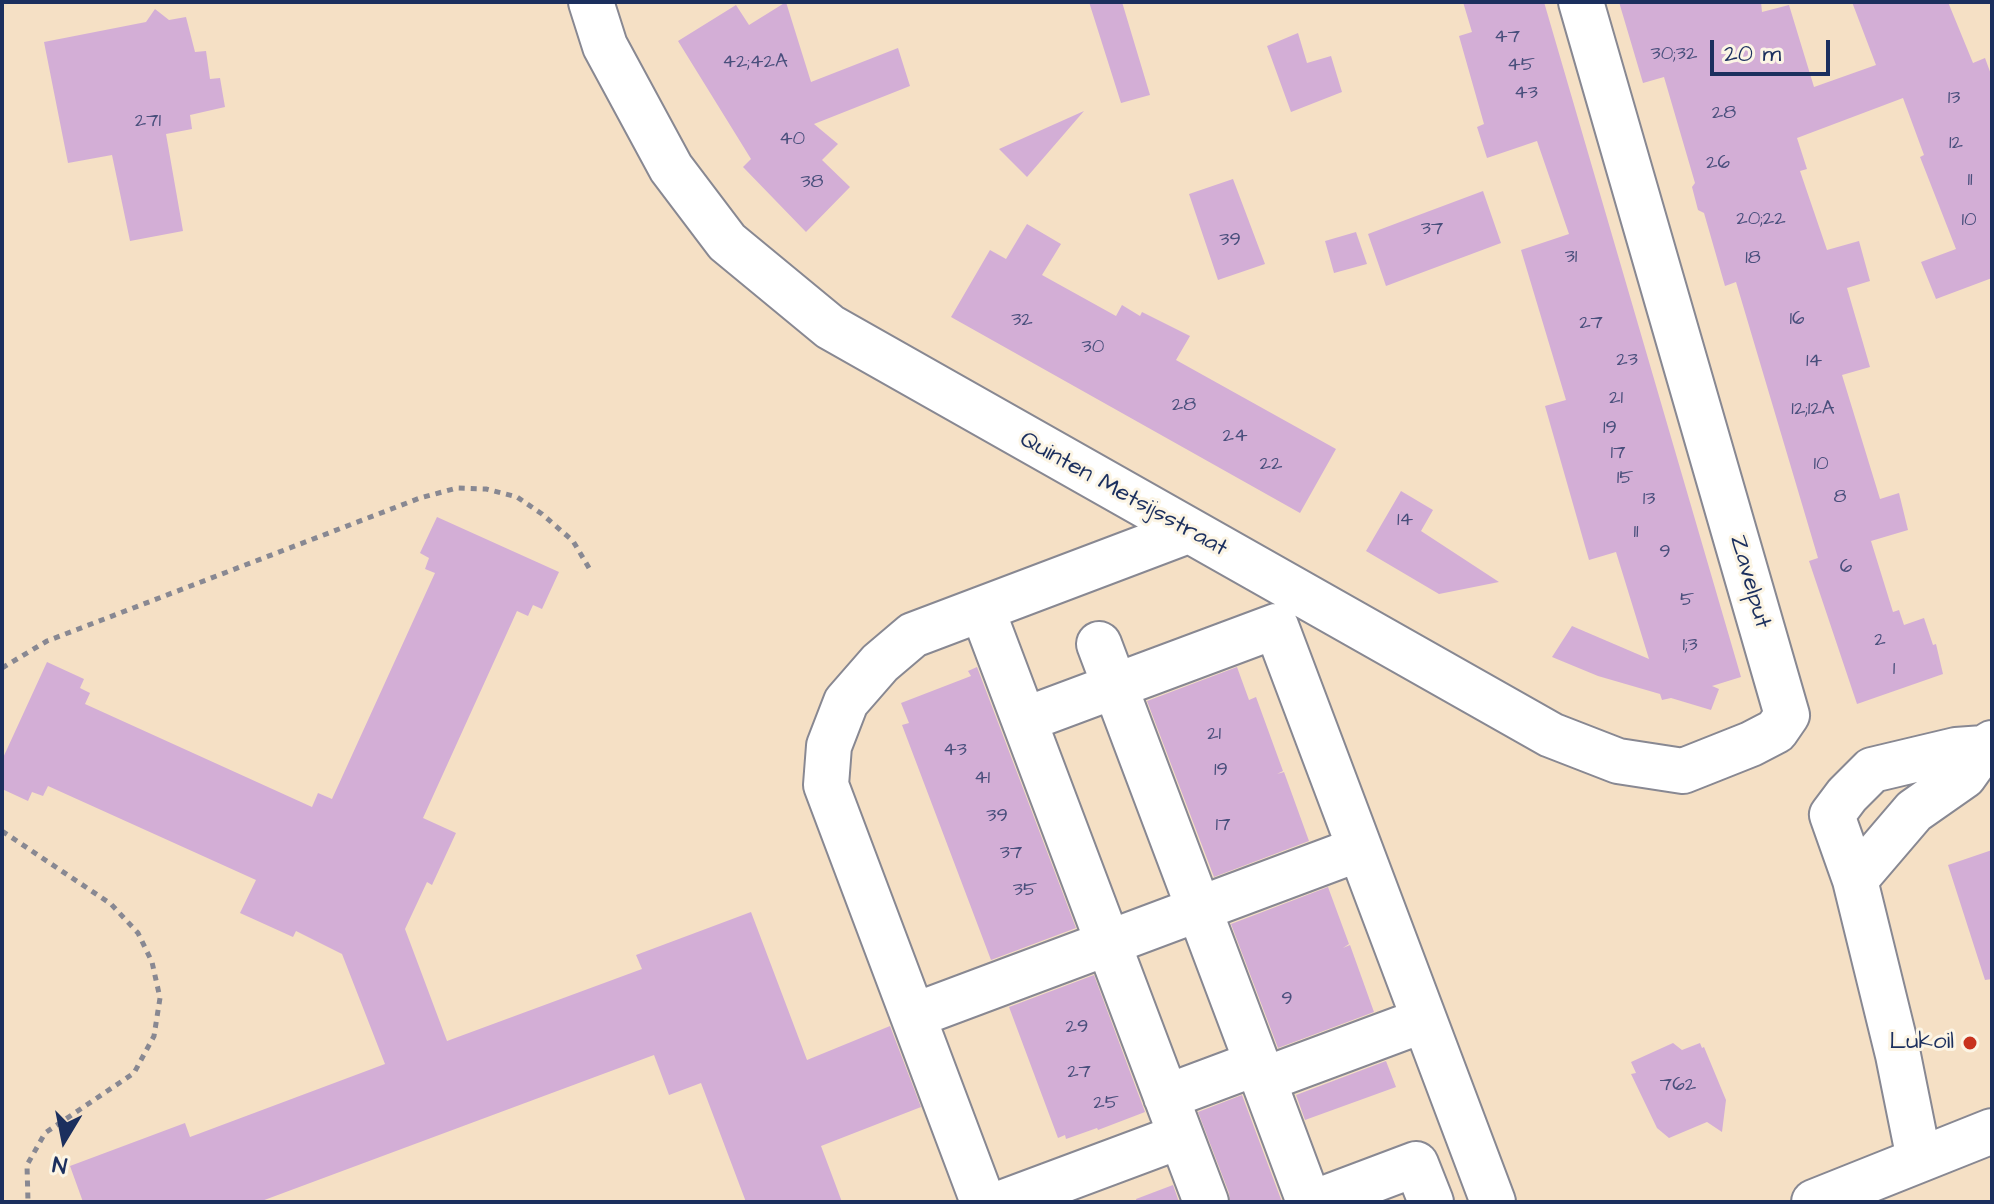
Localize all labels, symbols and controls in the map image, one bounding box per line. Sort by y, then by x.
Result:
scale bar [1714,24,1834,74]
house number: 47 [1494,26,1520,50]
text: 20 m [1724,37,1781,71]
house number: 30;32 [1651,43,1697,67]
house number: 42;42A [722,51,788,75]
house number: 45 [1507,54,1535,78]
house number: 43 [1514,82,1538,106]
house number: 13 [1948,87,1960,111]
house number: 28 [1712,102,1736,126]
house number: 271 [135,110,161,134]
house number: 40 [779,128,805,152]
house number: 12 [1949,132,1963,156]
house number: 26 [1706,152,1730,176]
house number: 11 [1967,169,1973,193]
house number: 38 [800,171,824,195]
house number: 20;22 [1736,208,1786,232]
house number: 10 [1961,209,1977,233]
house number: 37 [1421,218,1443,242]
house number: 39 [1219,229,1241,253]
house number: 31 [1565,246,1577,270]
house number: 18 [1745,247,1761,271]
house number: 16 [1789,308,1805,332]
house number: 32 [1011,309,1033,333]
house number: 27 [1579,312,1603,336]
house number: 30 [1082,336,1104,360]
house number: 23 [1616,349,1638,373]
house number: 14 [1806,350,1822,374]
house number: 21 [1609,387,1623,411]
house number: 28 [1172,394,1196,418]
house number: 12;12A [1791,398,1835,422]
house number: 19 [1603,417,1617,441]
house number: 24 [1222,425,1248,449]
street label: Quinten Metsijsstraat [1014,426,1232,564]
house number: 17 [1611,442,1625,466]
house number: 22 [1260,453,1282,477]
house number: 10 [1813,453,1829,477]
house number: 15 [1617,467,1633,491]
house number: 8 [1834,486,1846,510]
house number: 13 [1643,488,1655,512]
house number: 14 [1397,509,1413,533]
house number: 11 [1633,521,1639,545]
street label: Zavelput [1722,532,1776,632]
house number: 9 [1659,541,1671,565]
house number: 6 [1840,556,1852,580]
house number: 5 [1680,589,1694,613]
house number: 2 [1874,629,1886,653]
house number: 1;3 [1682,634,1698,658]
house number: 1 [1893,658,1895,682]
house number: 21 [1207,723,1221,747]
house number: 43 [943,739,967,763]
house number: 19 [1214,759,1228,783]
house number: 41 [974,767,990,791]
house number: 39 [986,805,1008,829]
house number: 17 [1216,814,1230,838]
house number: 37 [1000,842,1022,866]
house number: 35 [1013,879,1037,903]
house number: 9 [1281,988,1293,1012]
house number: 29 [1066,1016,1088,1040]
place label: Lukoil [1890,1029,1954,1057]
marker: Lukoil [1961,1034,1979,1052]
house number: 27 [1067,1061,1091,1085]
house number: 762 [1660,1074,1696,1098]
house number: 25 [1093,1092,1119,1116]
north arrow [24,1100,104,1180]
text: N [50,1148,69,1181]

